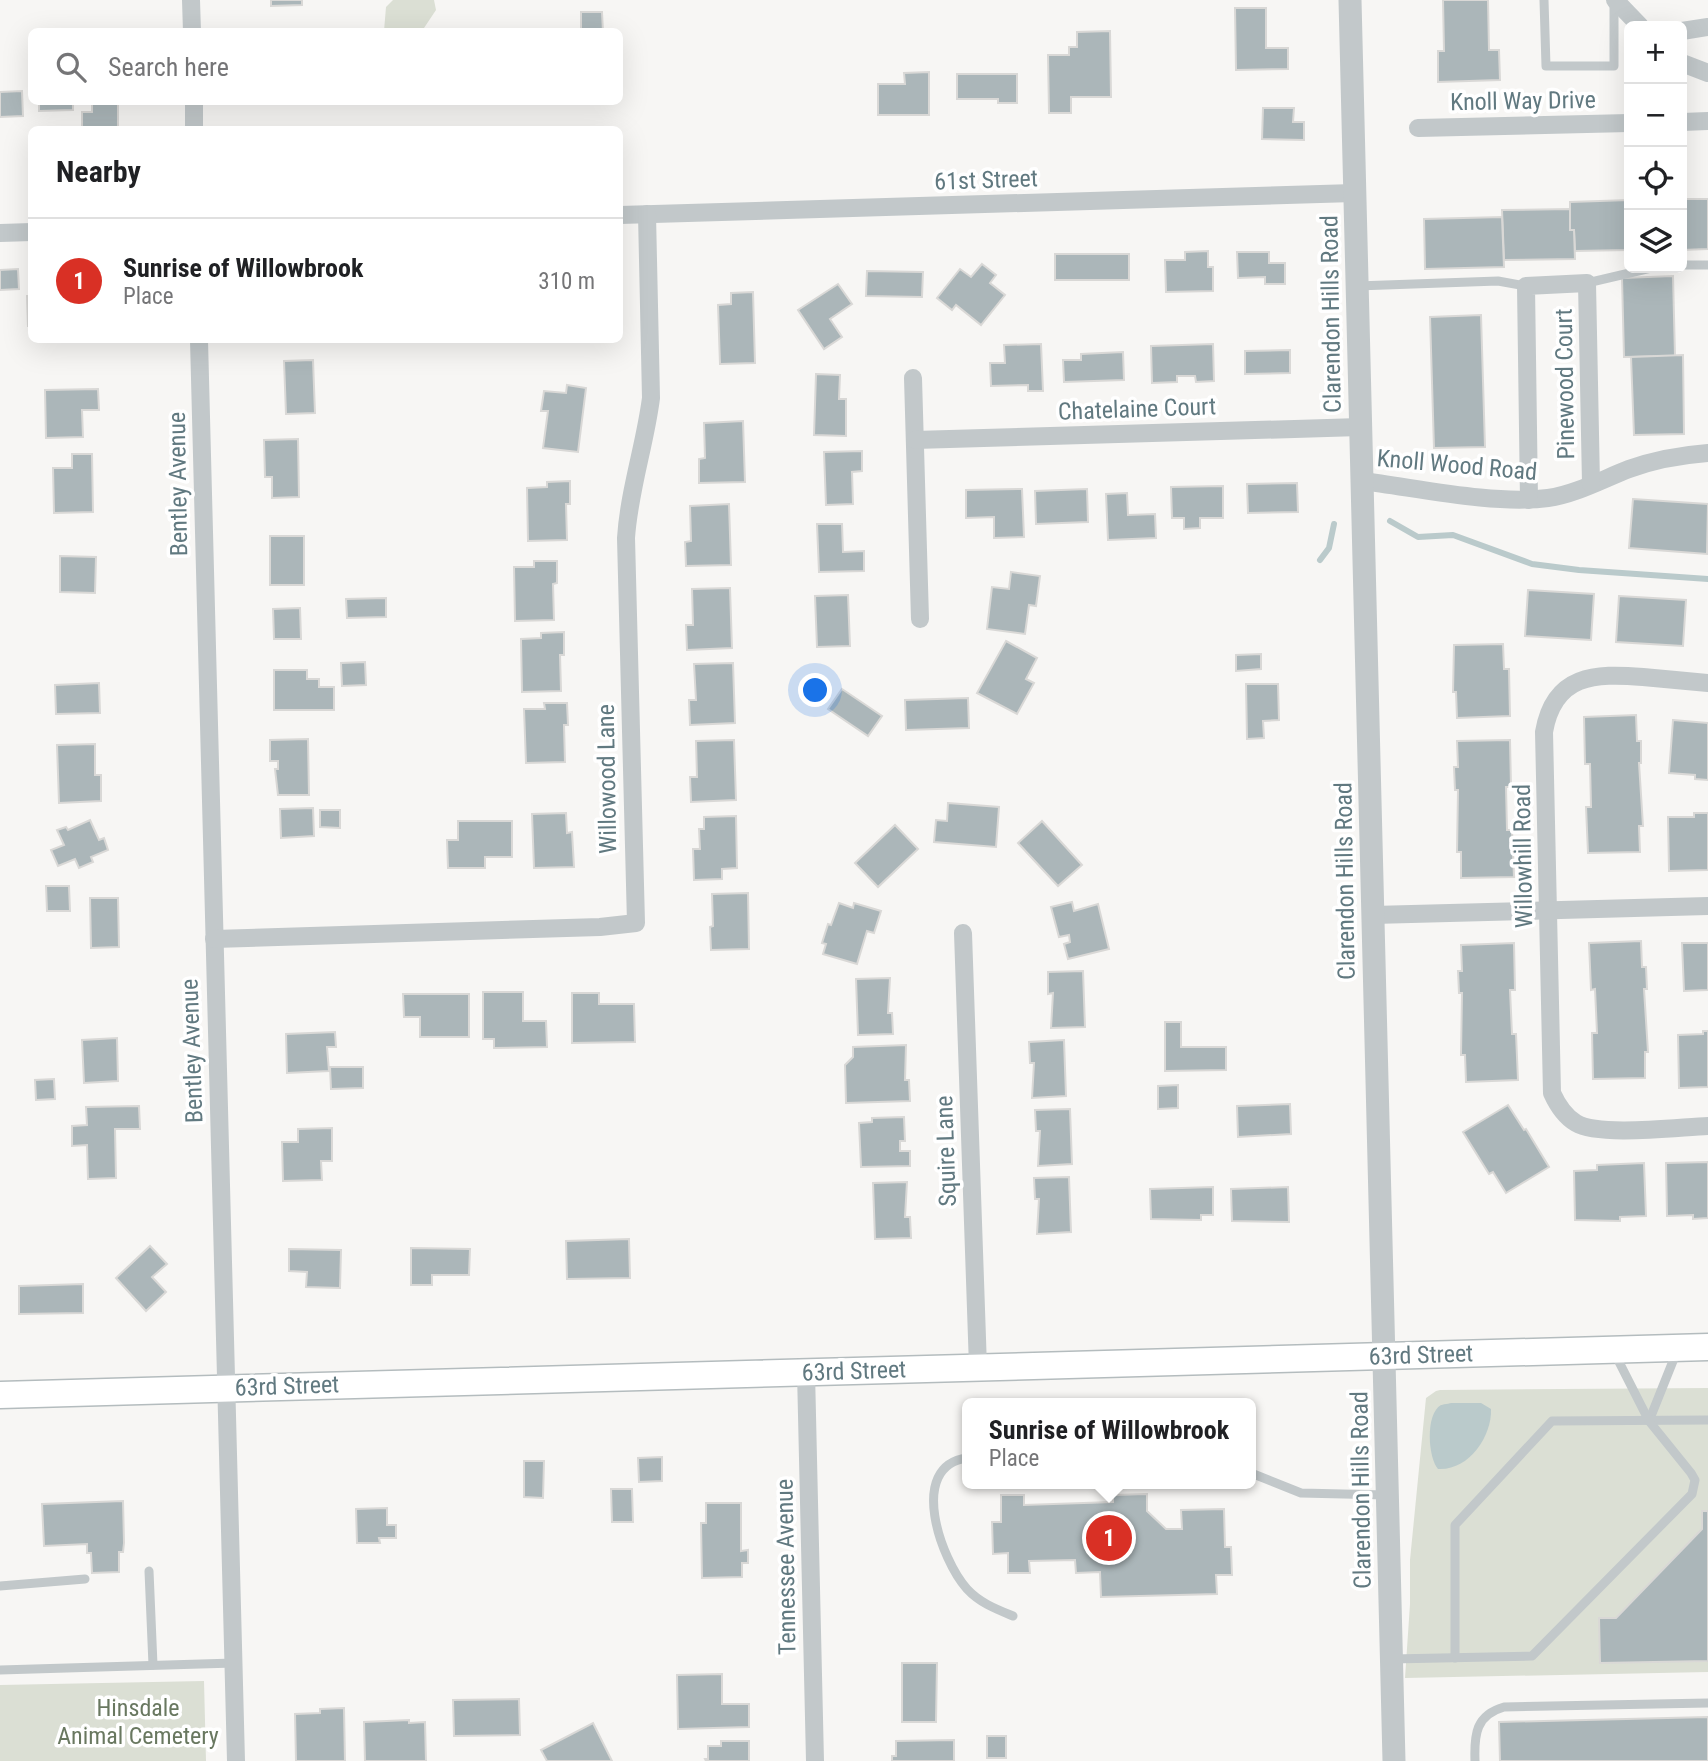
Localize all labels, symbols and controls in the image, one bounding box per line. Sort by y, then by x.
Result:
map controls [1624,21,1687,273]
button: + [1624,21,1687,84]
search box [28,28,623,105]
icon: search [52,48,90,86]
text: Search here [108,52,229,82]
button: − [1624,84,1687,147]
street label: Knoll Way Drive [1450,86,1596,116]
button: locate [1624,147,1687,210]
text: Nearby [56,154,141,189]
street label: 61st Street [934,164,1038,196]
button: layers [1624,210,1687,273]
street label: Clarendon Hills Road [1315,215,1347,413]
text: Sunrise of Willowbrook [123,253,363,283]
text: 1 [73,268,85,295]
text: 310 m [538,268,595,295]
text: Place [123,283,173,310]
street label: Pinewood Court [1550,308,1580,460]
street label: Chatelaine Court [1057,392,1217,426]
street label: Bentley Avenue [163,412,193,556]
street label: Knoll Wood Road [1376,444,1538,486]
your location [798,673,832,707]
street label: Willowood Lane [592,704,622,854]
street label: Clarendon Hills Road [1329,782,1361,980]
street label: Willowhill Road [1508,784,1538,928]
street label: Bentley Avenue [175,978,209,1124]
street label: Squire Lane [930,1095,962,1207]
street label: 63rd Street [1368,1339,1474,1371]
street label: 63rd Street [801,1355,907,1387]
street label: 63rd Street [234,1370,340,1402]
street label: Clarendon Hills Road [1345,1391,1377,1589]
popup [962,1398,1256,1489]
text: Sunrise of Willowbrook [989,1415,1229,1445]
text: Place [989,1445,1039,1472]
street label: Tennessee Avenue [770,1479,802,1655]
pin: 1 [1086,1512,1132,1564]
park label: Hinsdale Animal Cemetery [57,1694,219,1750]

